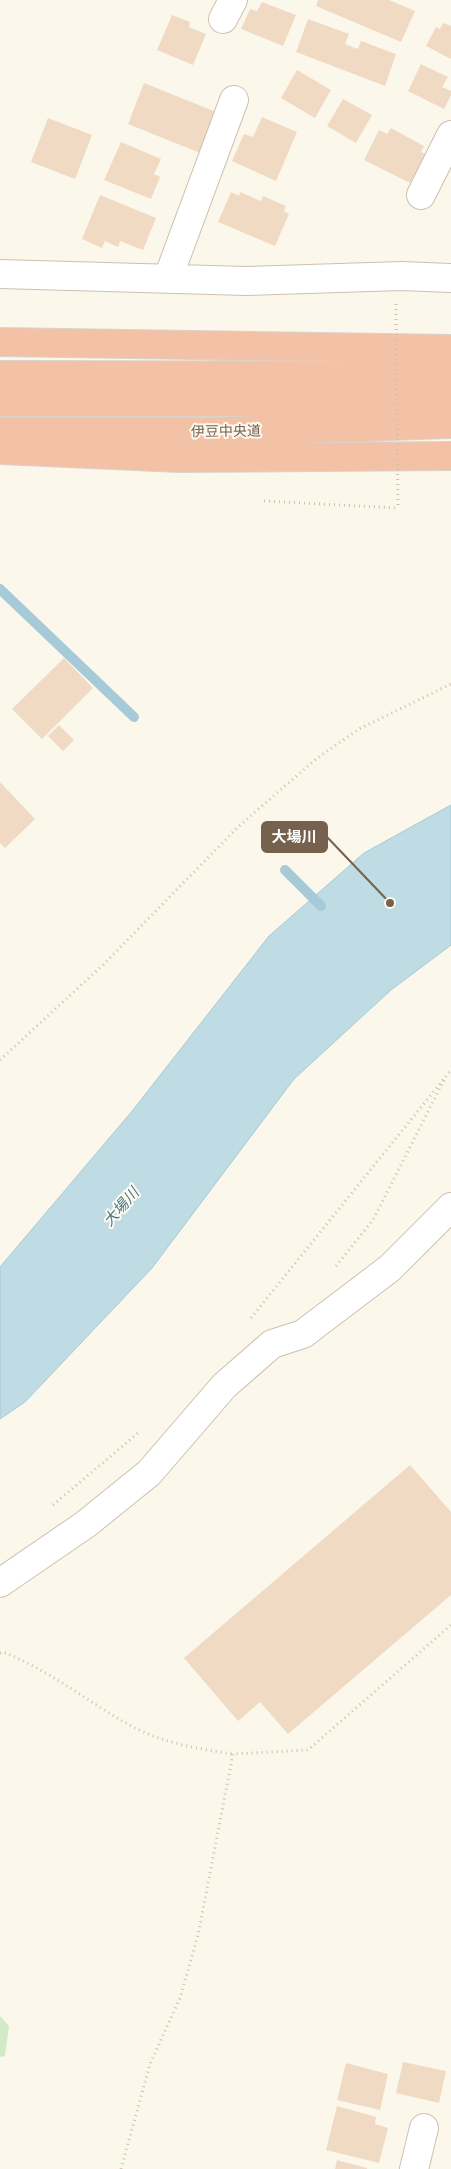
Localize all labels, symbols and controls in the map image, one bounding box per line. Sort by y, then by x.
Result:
street label: 伊豆中央道 [191,421,261,442]
callout: 大場川 [262,822,327,852]
text: 大場川 [271,827,317,847]
water label: 大場川 [99,1182,145,1231]

